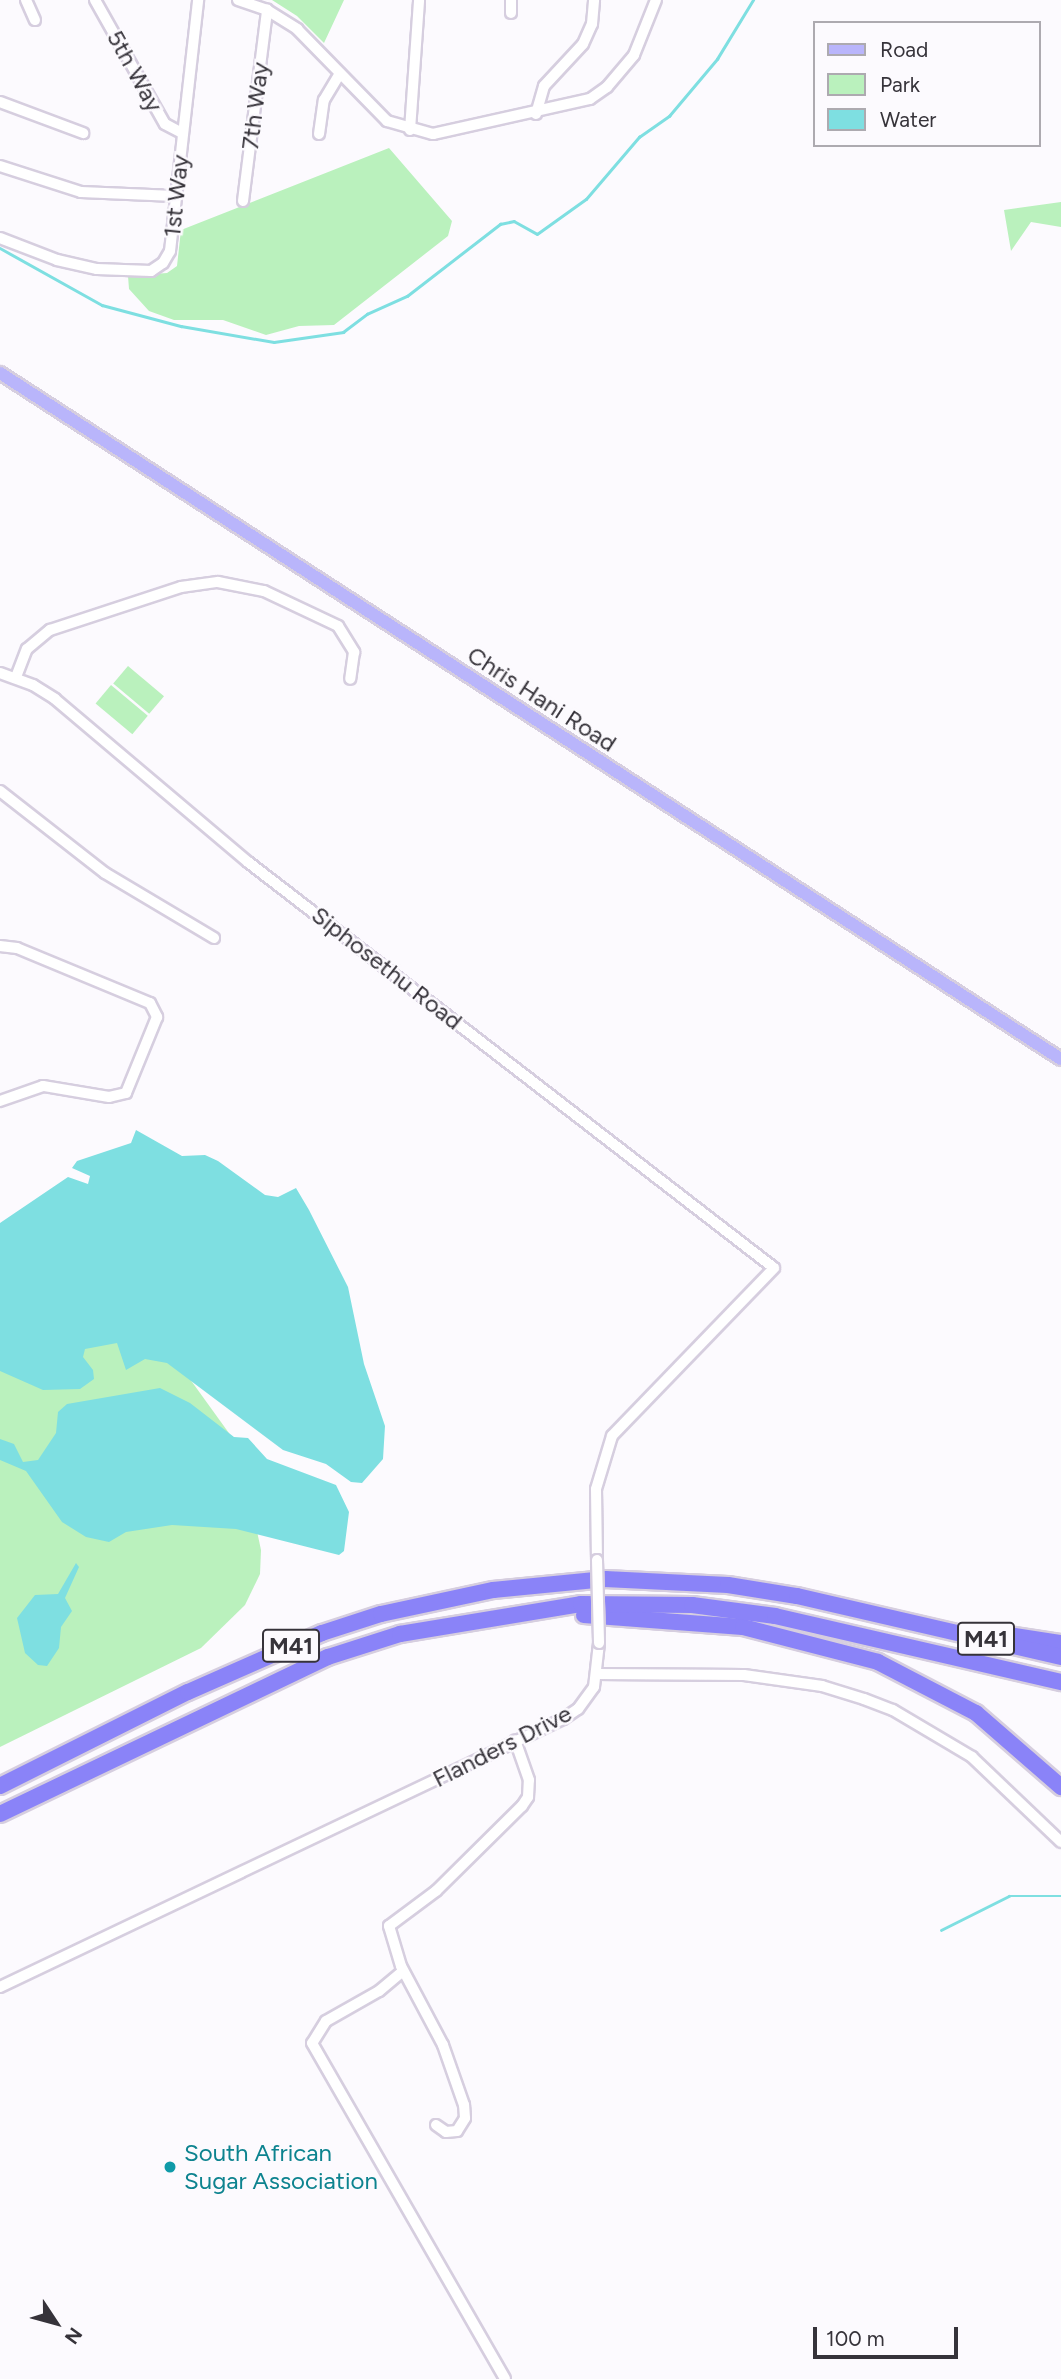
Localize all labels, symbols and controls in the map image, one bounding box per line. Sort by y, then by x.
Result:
legend [813,21,1040,147]
street label: 5th Way [101,25,169,117]
text: Road [880,37,928,62]
street label: 7th Way [235,61,275,151]
text: Park [880,72,920,97]
text: Water [880,107,936,132]
street label: 1st Way [157,153,195,239]
street label: Chris Hani Road [462,640,622,758]
street label: Siphosethu Road [306,900,468,1036]
road number: M41 [956,1620,1016,1658]
road number: M41 [261,1626,321,1666]
street label: Flanders Drive [428,1699,576,1793]
place label: South African Sugar Association [184,2139,378,2195]
marker: South African Sugar Association [162,2159,178,2175]
north arrow [21,2288,91,2358]
scale bar [816,2312,961,2356]
text: N [60,2323,87,2348]
text: 100 m [826,2326,885,2351]

